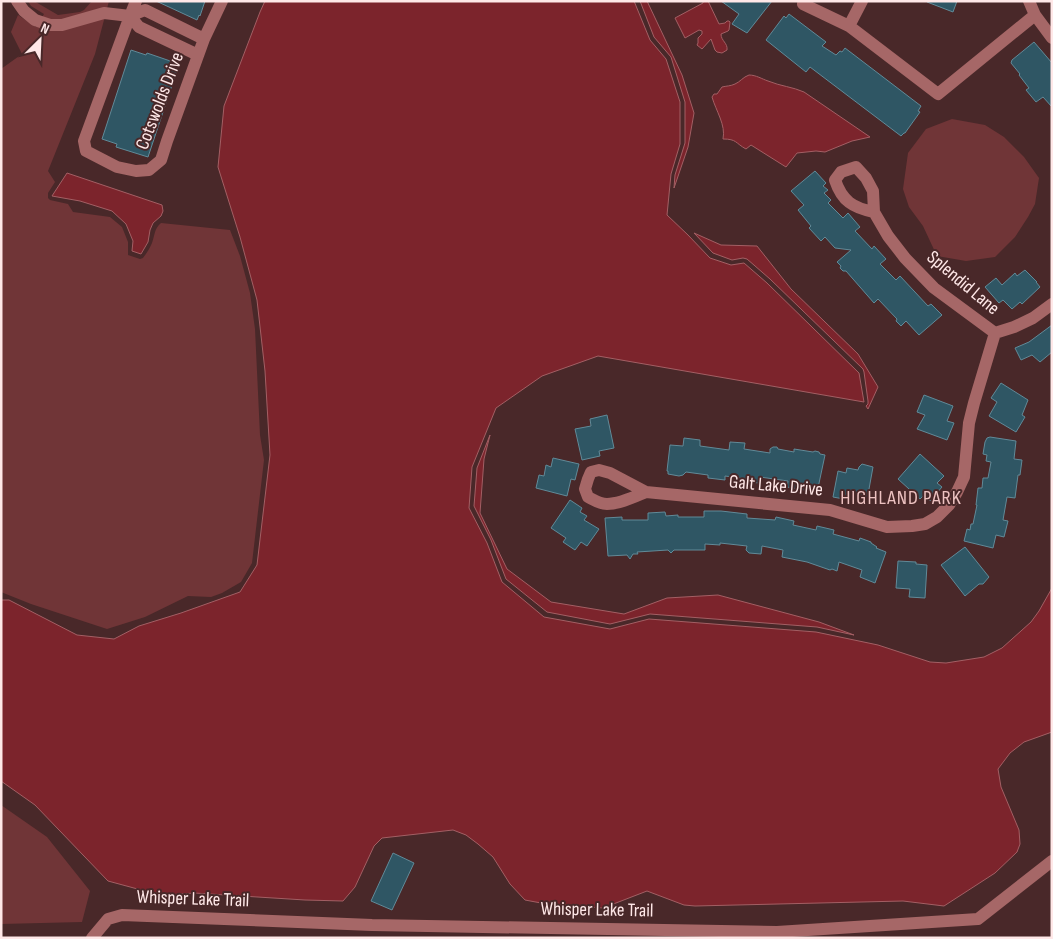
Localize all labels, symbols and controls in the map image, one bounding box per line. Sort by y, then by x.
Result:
north arrow [15,15,65,65]
text: N [38,19,52,38]
street label: Cotswolds Drive [131,49,189,153]
street label: Splendid Lane [922,246,1004,320]
street label: Galt Lake Drive [728,470,824,502]
district label: HIGHLAND PARK [840,486,962,510]
street label: Whisper Lake Trail [136,886,250,912]
street label: Whisper Lake Trail [540,898,654,922]

